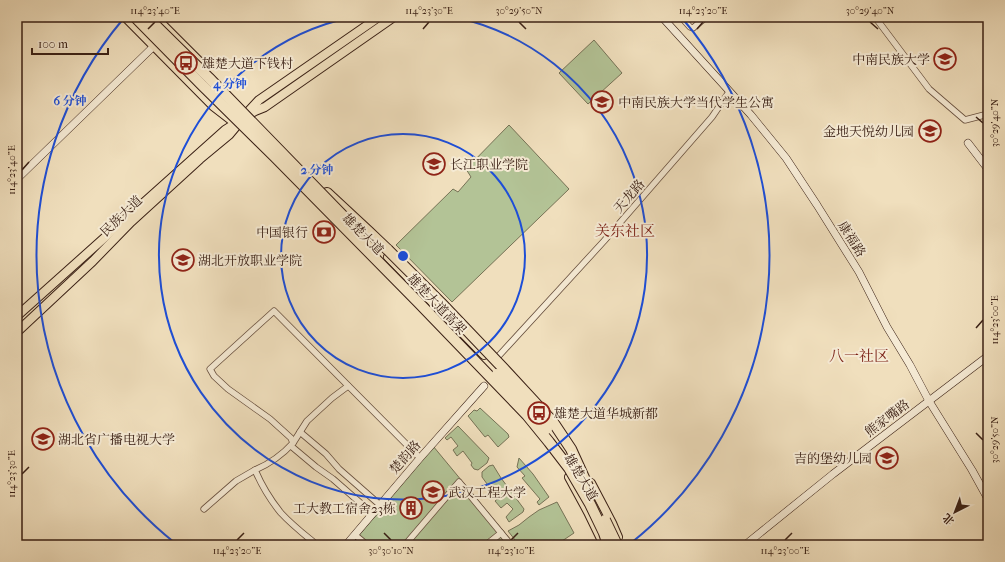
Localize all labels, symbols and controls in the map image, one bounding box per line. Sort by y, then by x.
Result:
text: 114°23'40"E [130,5,180,17]
text: 114°23'30"E [405,5,453,17]
text: 30°29'50"N [495,5,543,17]
text: 114°23'20"E [679,5,727,17]
text: 30°29'40"N [846,5,895,17]
scale bar [32,30,108,56]
text: 100 m [38,37,68,51]
school or university icon: 中南民族大学 [932,46,958,72]
bus stop icon: 雄楚大道下钱村 [173,50,199,76]
place label: 中南民族大学 [852,52,930,67]
place label: 雄楚大道下钱村 [202,56,293,71]
text: 4 分钟 [212,77,247,92]
school or university icon: 中南民族大学当代学生公寓 [589,89,615,115]
text: 6 分钟 [53,94,87,108]
place label: 中南民族大学当代学生公寓 [618,95,774,110]
text: 30°29'40"N [989,98,1001,147]
school or university icon: 金地天悦幼儿园 [917,118,943,144]
place label: 金地天悦幼儿园 [823,124,914,139]
text: 114°23'40"E [6,145,18,195]
school or university icon: 长江职业学院 [421,151,447,177]
place label: 长江职业学院 [450,157,528,172]
text: 2 分钟 [301,163,333,177]
street label: 天龙路 [611,176,647,216]
street label: 民族大道 [97,193,145,239]
street label: 雄楚大道 [339,210,387,258]
street label: 康福路 [835,218,869,260]
bank icon: 中国银行 [311,219,337,245]
district label: 关东社区 [595,222,655,240]
place label: 中国银行 [256,225,308,240]
school or university icon: 湖北开放职业学院 [170,247,196,273]
centre of rings [396,249,410,263]
place label: 湖北开放职业学院 [198,253,302,268]
street label: 雄楚大道高架 [405,271,469,337]
text: 114°23'00"E [989,295,1001,345]
district label: 八一社区 [829,347,889,365]
street label: 熊家嘴路 [862,396,912,440]
bus stop icon: 雄楚大道华城新都 [526,400,552,426]
place label: 雄楚大道华城新都 [554,406,658,421]
text: 30°29'50"N [989,416,1001,464]
school or university icon: 湖北省广播电视大学 [30,426,56,452]
place label: 湖北省广播电视大学 [58,432,175,447]
street label: 楚韵路 [387,437,423,477]
school or university icon: 吉的堡幼儿园 [874,445,900,471]
text: 114°23'30"E [6,450,18,498]
street label: 雄楚大道 [561,451,601,503]
place label: 吉的堡幼儿园 [794,451,872,466]
school or university icon: 武汉工程大学 [420,479,446,505]
place label: 武汉工程大学 [448,485,526,500]
north arrow [935,492,975,532]
building icon: 工大教工宿舍23栋 [398,495,424,521]
place label: 工大教工宿舍23栋 [293,501,396,516]
text: 北 [940,511,957,528]
text: 114°23'20"E [213,545,261,557]
text: 30°30'10"N [368,545,414,557]
text: 114°23'10"E [487,545,535,557]
text: 114°23'00"E [760,545,810,557]

